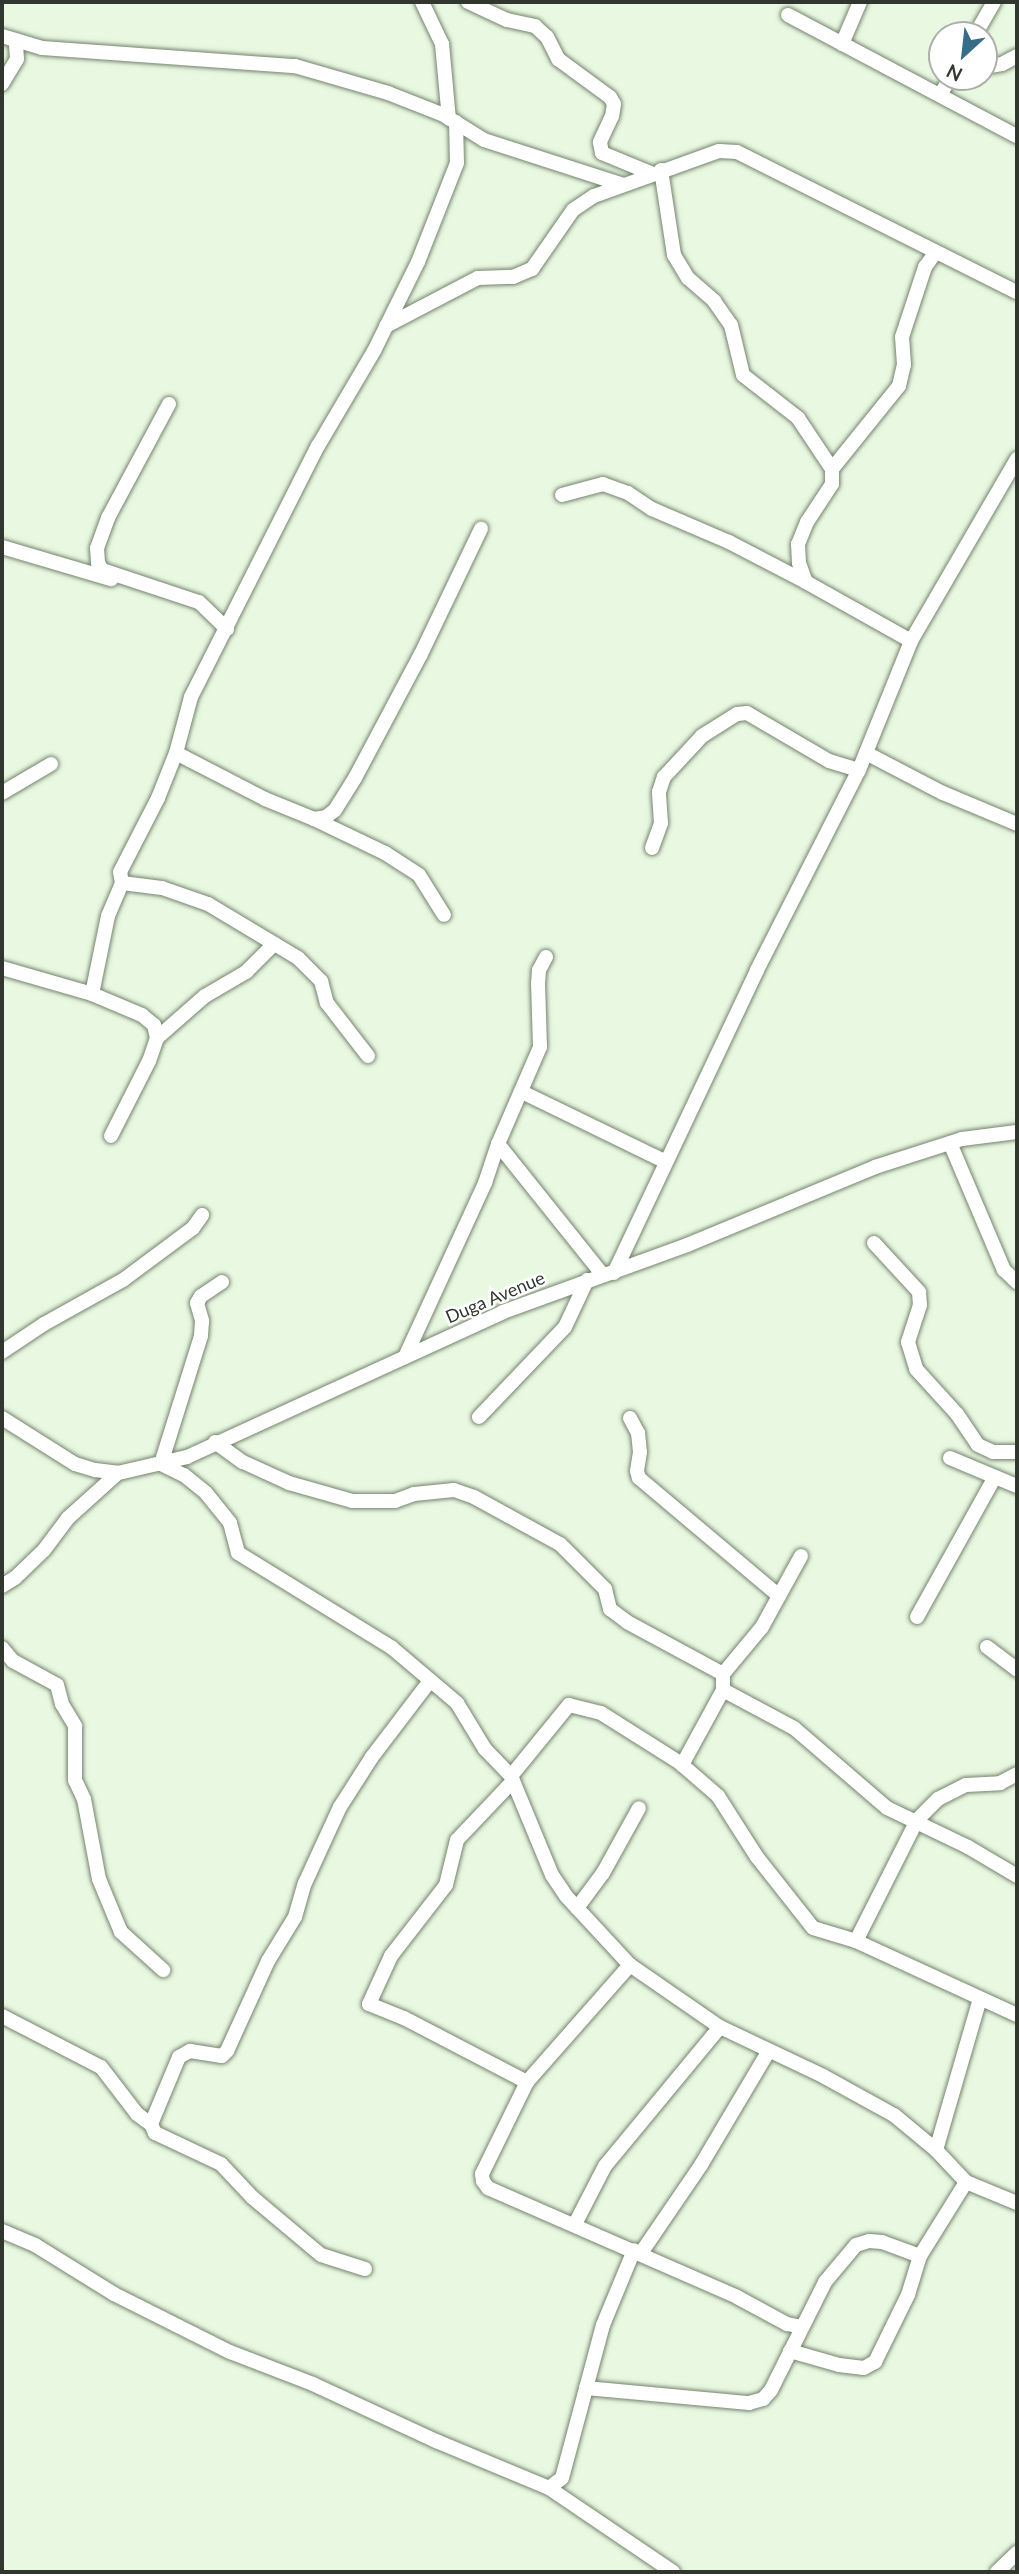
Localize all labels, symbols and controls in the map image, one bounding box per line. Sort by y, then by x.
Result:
north arrow [928,21,998,91]
text: N [942,60,966,87]
street label: Duga Avenue [442,1266,548,1328]

